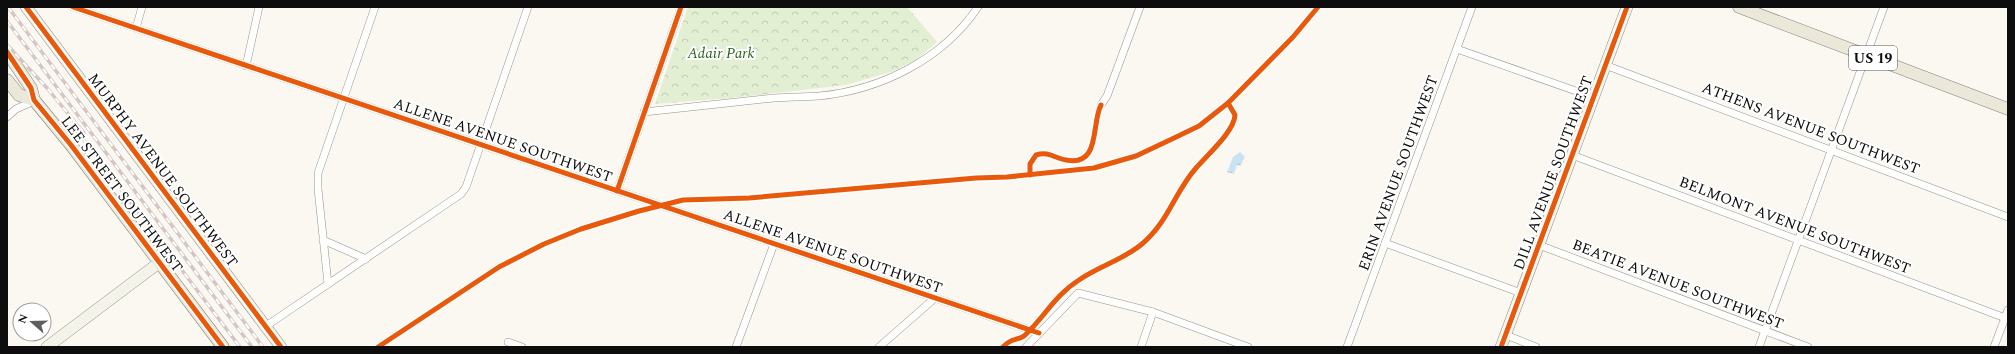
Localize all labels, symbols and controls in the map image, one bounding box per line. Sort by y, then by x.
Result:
park label: Adair Park [687,42,754,65]
road number: US 19 [1849,46,1897,70]
street label: MURPHY AVENUE SOUTHWEST [82,68,243,272]
street label: ERIN AVENUE SOUTHWEST [1352,72,1445,274]
street label: DILL AVENUE SOUTHWEST [1508,73,1599,274]
street label: ATHENS AVENUE SOUTHWEST [1699,76,1923,181]
street label: ALLENE AVENUE SOUTHWEST [390,92,615,189]
street label: LEE STREET SOUTHWEST [55,111,188,277]
street label: BELMONT AVENUE SOUTHWEST [1676,171,1914,280]
street label: ALLENE AVENUE SOUTHWEST [720,203,945,300]
street label: BEATIE AVENUE SOUTHWEST [1569,233,1787,336]
north arrow [12,302,52,342]
text: N [14,312,33,326]

